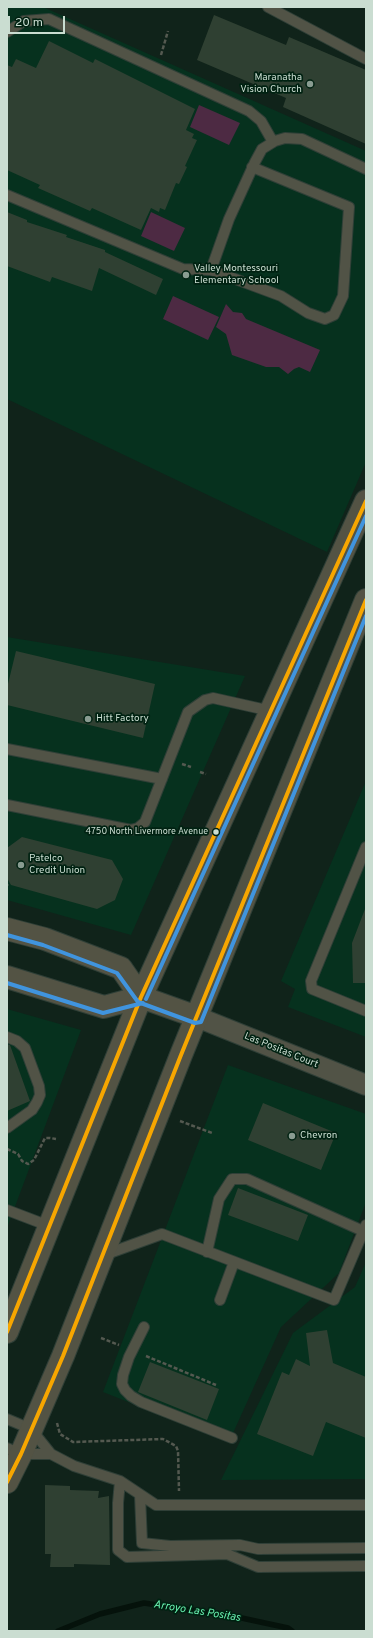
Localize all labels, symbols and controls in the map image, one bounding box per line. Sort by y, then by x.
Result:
scale bar [10,8,67,34]
text: 20 m [15,15,43,31]
place label: Maranatha Vision Church [240,72,302,96]
marker: Maranatha Vision Church [305,79,315,89]
place label: Valley Montessouri Elementary School [194,263,279,286]
marker: Valley Montessouri Elementary School [181,270,191,280]
place label: Hitt Factory [96,713,149,725]
marker: Hitt Factory [83,714,93,724]
place label: 4750 North Livermore Avenue [86,827,208,837]
marker: 4750 North Livermore Avenue [211,827,221,837]
place label: Patelco Credit Union [29,853,85,876]
marker: Patelco Credit Union [16,860,26,870]
street label: Las Positas Court [242,1031,320,1071]
place label: Chevron [300,1130,337,1142]
marker: Chevron [287,1131,297,1141]
water label: Arroyo Las Positas [153,1599,241,1625]

